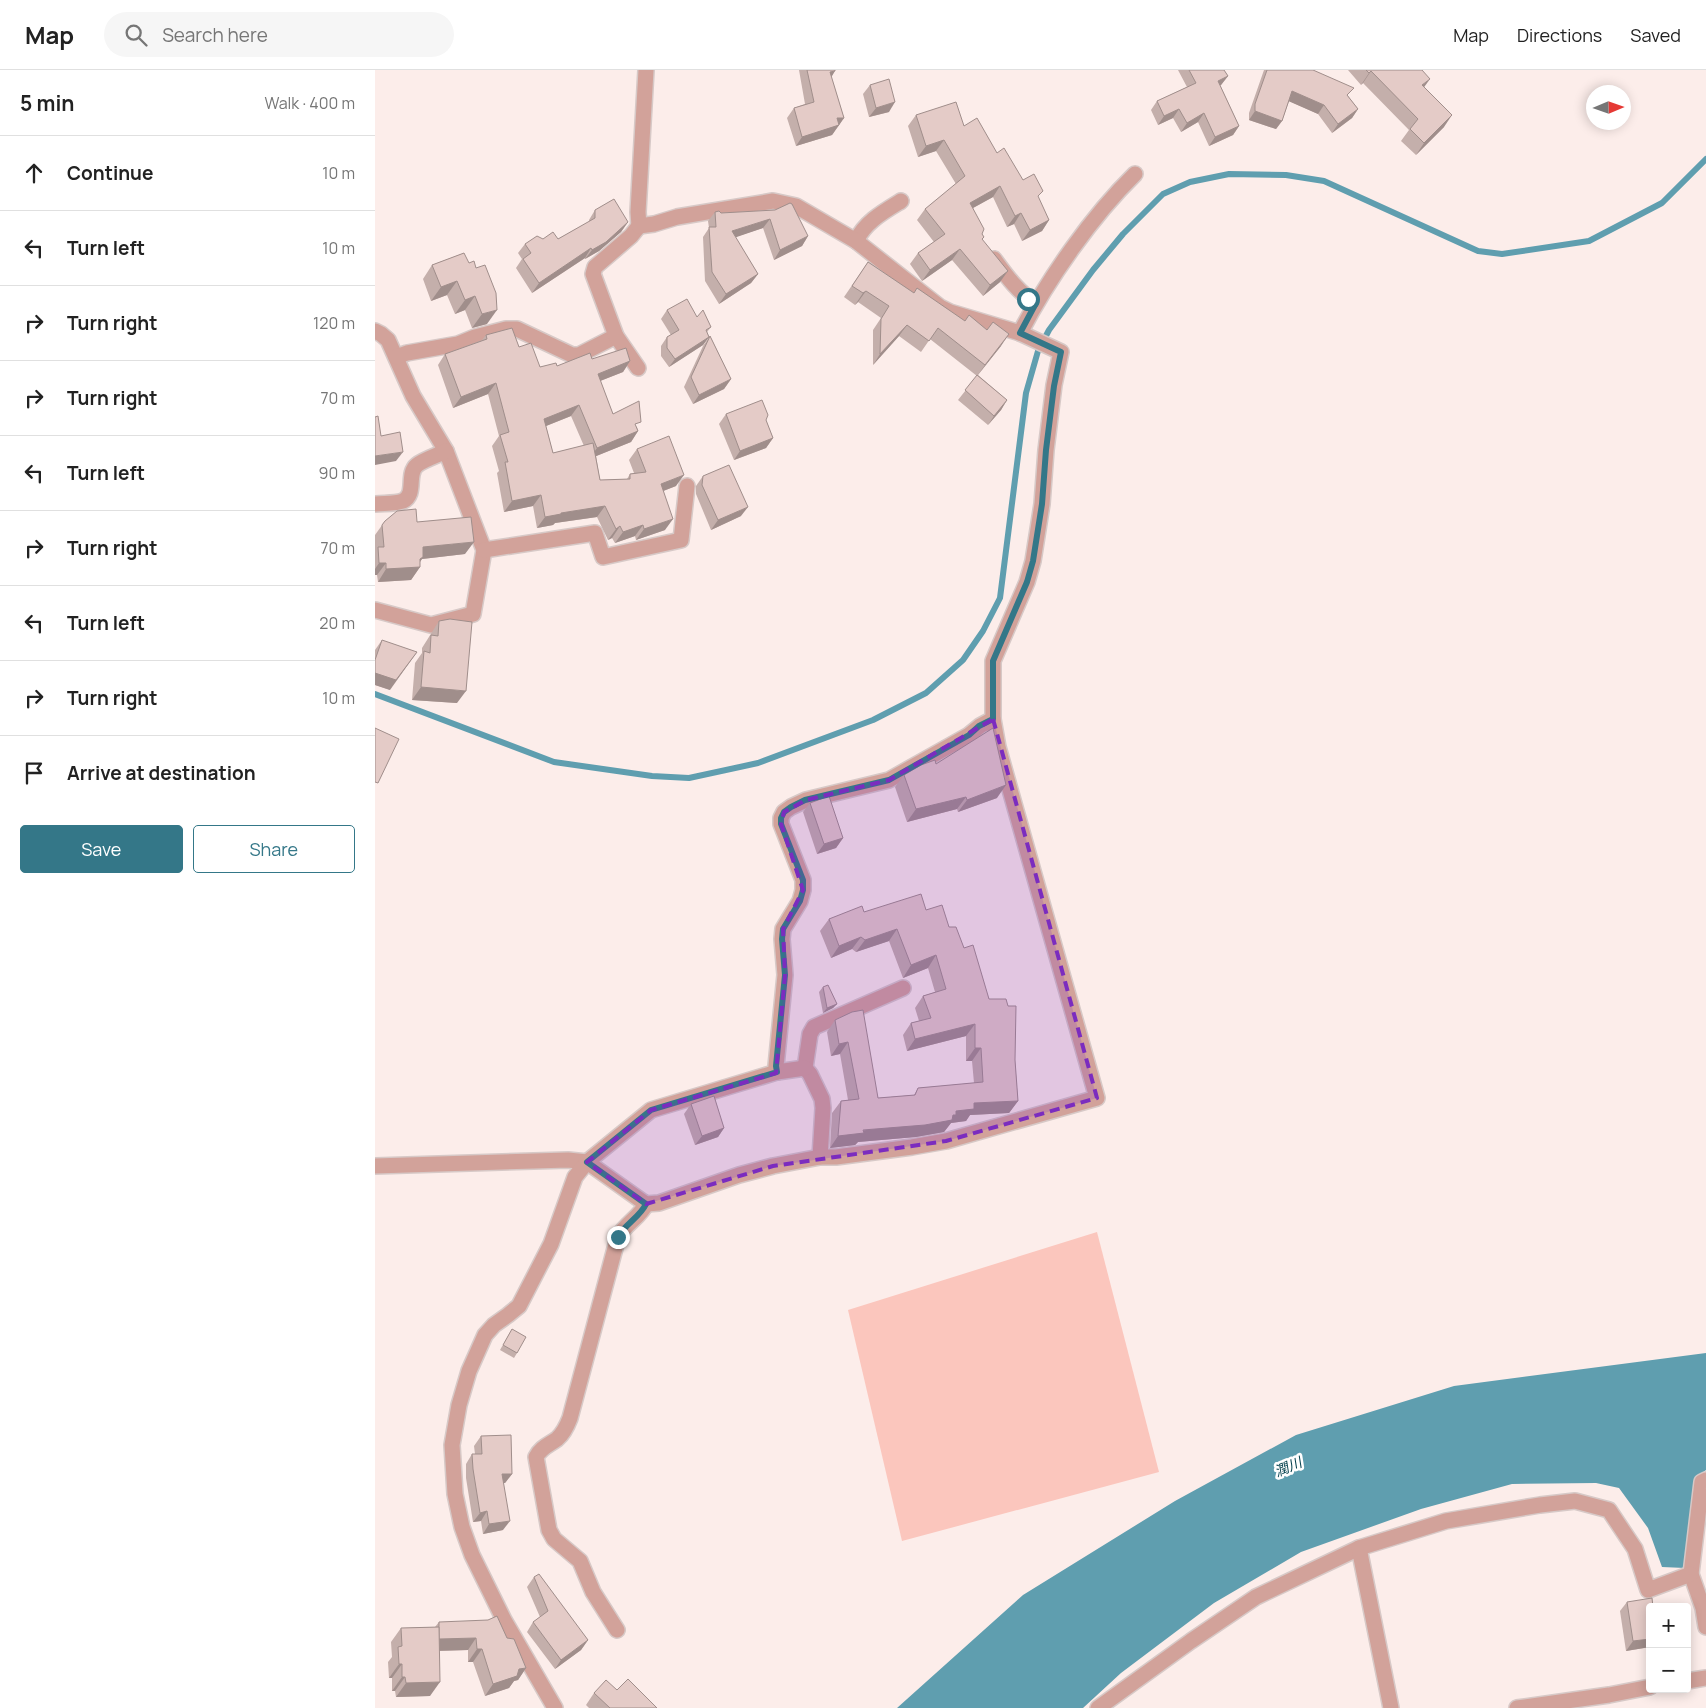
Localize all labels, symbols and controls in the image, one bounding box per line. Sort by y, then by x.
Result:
search box [104,12,454,57]
text: Map [25,18,74,51]
icon: search [122,21,150,49]
text: Search here [162,22,268,48]
text: Map [1453,23,1489,47]
text: Directions [1517,23,1602,47]
text: Saved [1630,23,1681,47]
north arrow [1586,85,1631,130]
text: 5 min [20,89,74,117]
text: Walk · 400 m [264,92,355,114]
icon: ahead [20,159,48,187]
text: Continue [67,160,153,186]
text: 10 m [322,162,355,184]
icon: left [20,234,48,262]
text: Turn left [67,235,145,261]
text: 10 m [322,237,355,259]
route start [1017,288,1040,311]
icon: right [20,309,48,337]
text: Turn right [67,310,157,336]
text: 120 m [313,312,355,334]
icon: right [20,384,48,412]
text: Turn right [67,385,157,411]
text: 70 m [320,387,355,409]
icon: left [20,459,48,487]
text: Turn left [67,460,145,486]
text: 90 m [319,462,355,484]
icon: right [20,534,48,562]
text: Turn right [67,535,157,561]
text: 70 m [320,537,355,559]
icon: left [20,609,48,637]
text: Turn left [67,610,145,636]
text: 20 m [319,612,355,634]
icon: right [20,684,48,712]
text: Turn right [67,685,157,711]
text: 10 m [322,687,355,709]
icon: arrive [20,759,48,787]
text: Arrive at destination [67,760,256,786]
button: Save [20,825,183,873]
button: Share [193,825,355,873]
route end [607,1226,630,1249]
water label: 潤川 [1271,1452,1306,1481]
map controls [1646,1603,1691,1693]
button: + [1646,1603,1691,1648]
button: − [1646,1648,1691,1693]

